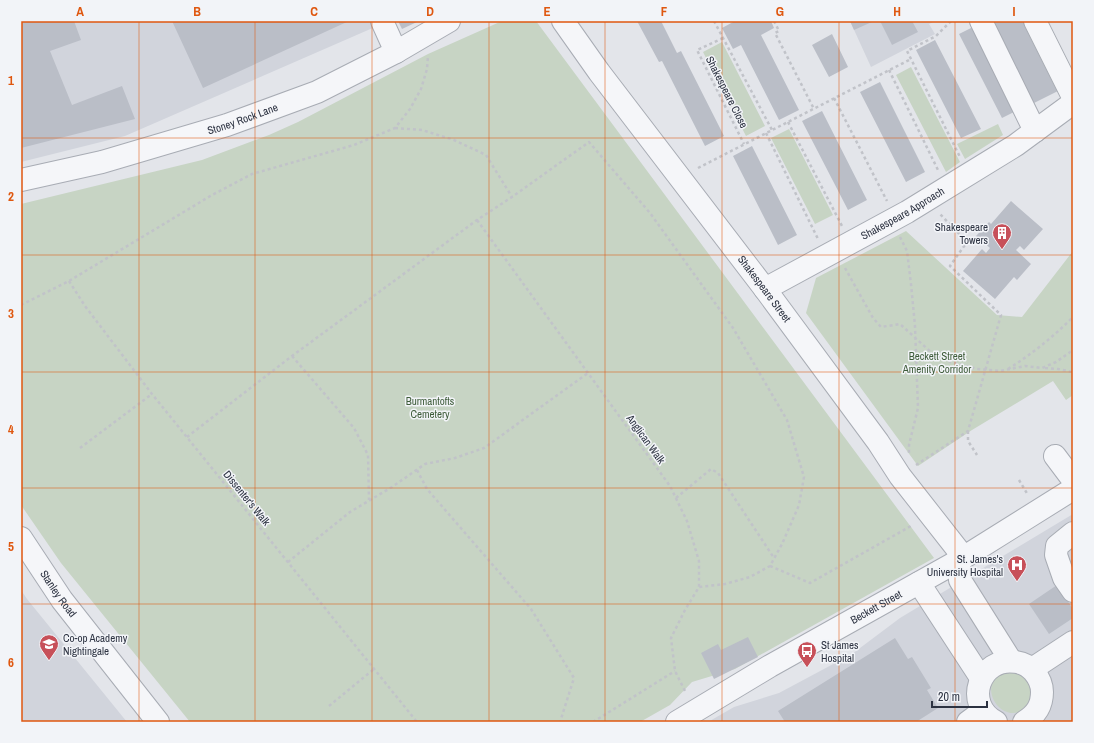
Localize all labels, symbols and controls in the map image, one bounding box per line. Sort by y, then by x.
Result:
text: A [76,3,84,20]
text: B [193,3,201,20]
text: C [310,3,318,20]
text: D [426,3,434,20]
text: E [543,3,551,20]
text: F [661,3,668,20]
text: G [776,3,784,20]
text: H [893,3,901,20]
text: I [1013,3,1016,20]
street label: Shakespeare Close [703,54,751,130]
text: 1 [8,72,14,89]
street label: Stoney Rock Lane [206,100,280,137]
street label: Shakespeare Approach [858,184,947,243]
text: 2 [8,188,14,205]
place label: Shakespeare Towers [935,220,988,247]
building icon: Shakespeare Towers [991,222,1013,250]
street label: Shakespeare Street [735,252,794,325]
text: 3 [8,305,14,322]
park label: Beckett Street Amenity Corridor [902,349,971,376]
park label: Burmantofts Cemetery [406,394,455,421]
street label: Anglican Walk [623,411,669,467]
text: 4 [8,421,14,438]
street label: Dissenter's Walk [220,468,274,529]
text: 5 [8,538,14,555]
place label: St. James's University Hospital [927,552,1003,579]
hospital icon: St. James's University Hospital [1006,554,1028,582]
street label: Stanley Road [37,567,80,620]
street label: Beckett Street [848,587,905,627]
place label: Co-op Academy Nightingale [63,631,128,658]
school or university icon: Co-op Academy Nightingale [38,633,60,661]
place label: St James Hospital [821,638,859,665]
bus stop icon: St James Hospital [796,640,818,668]
text: 6 [8,654,14,671]
scale bar [932,683,987,709]
text: 20 m [938,689,960,705]

